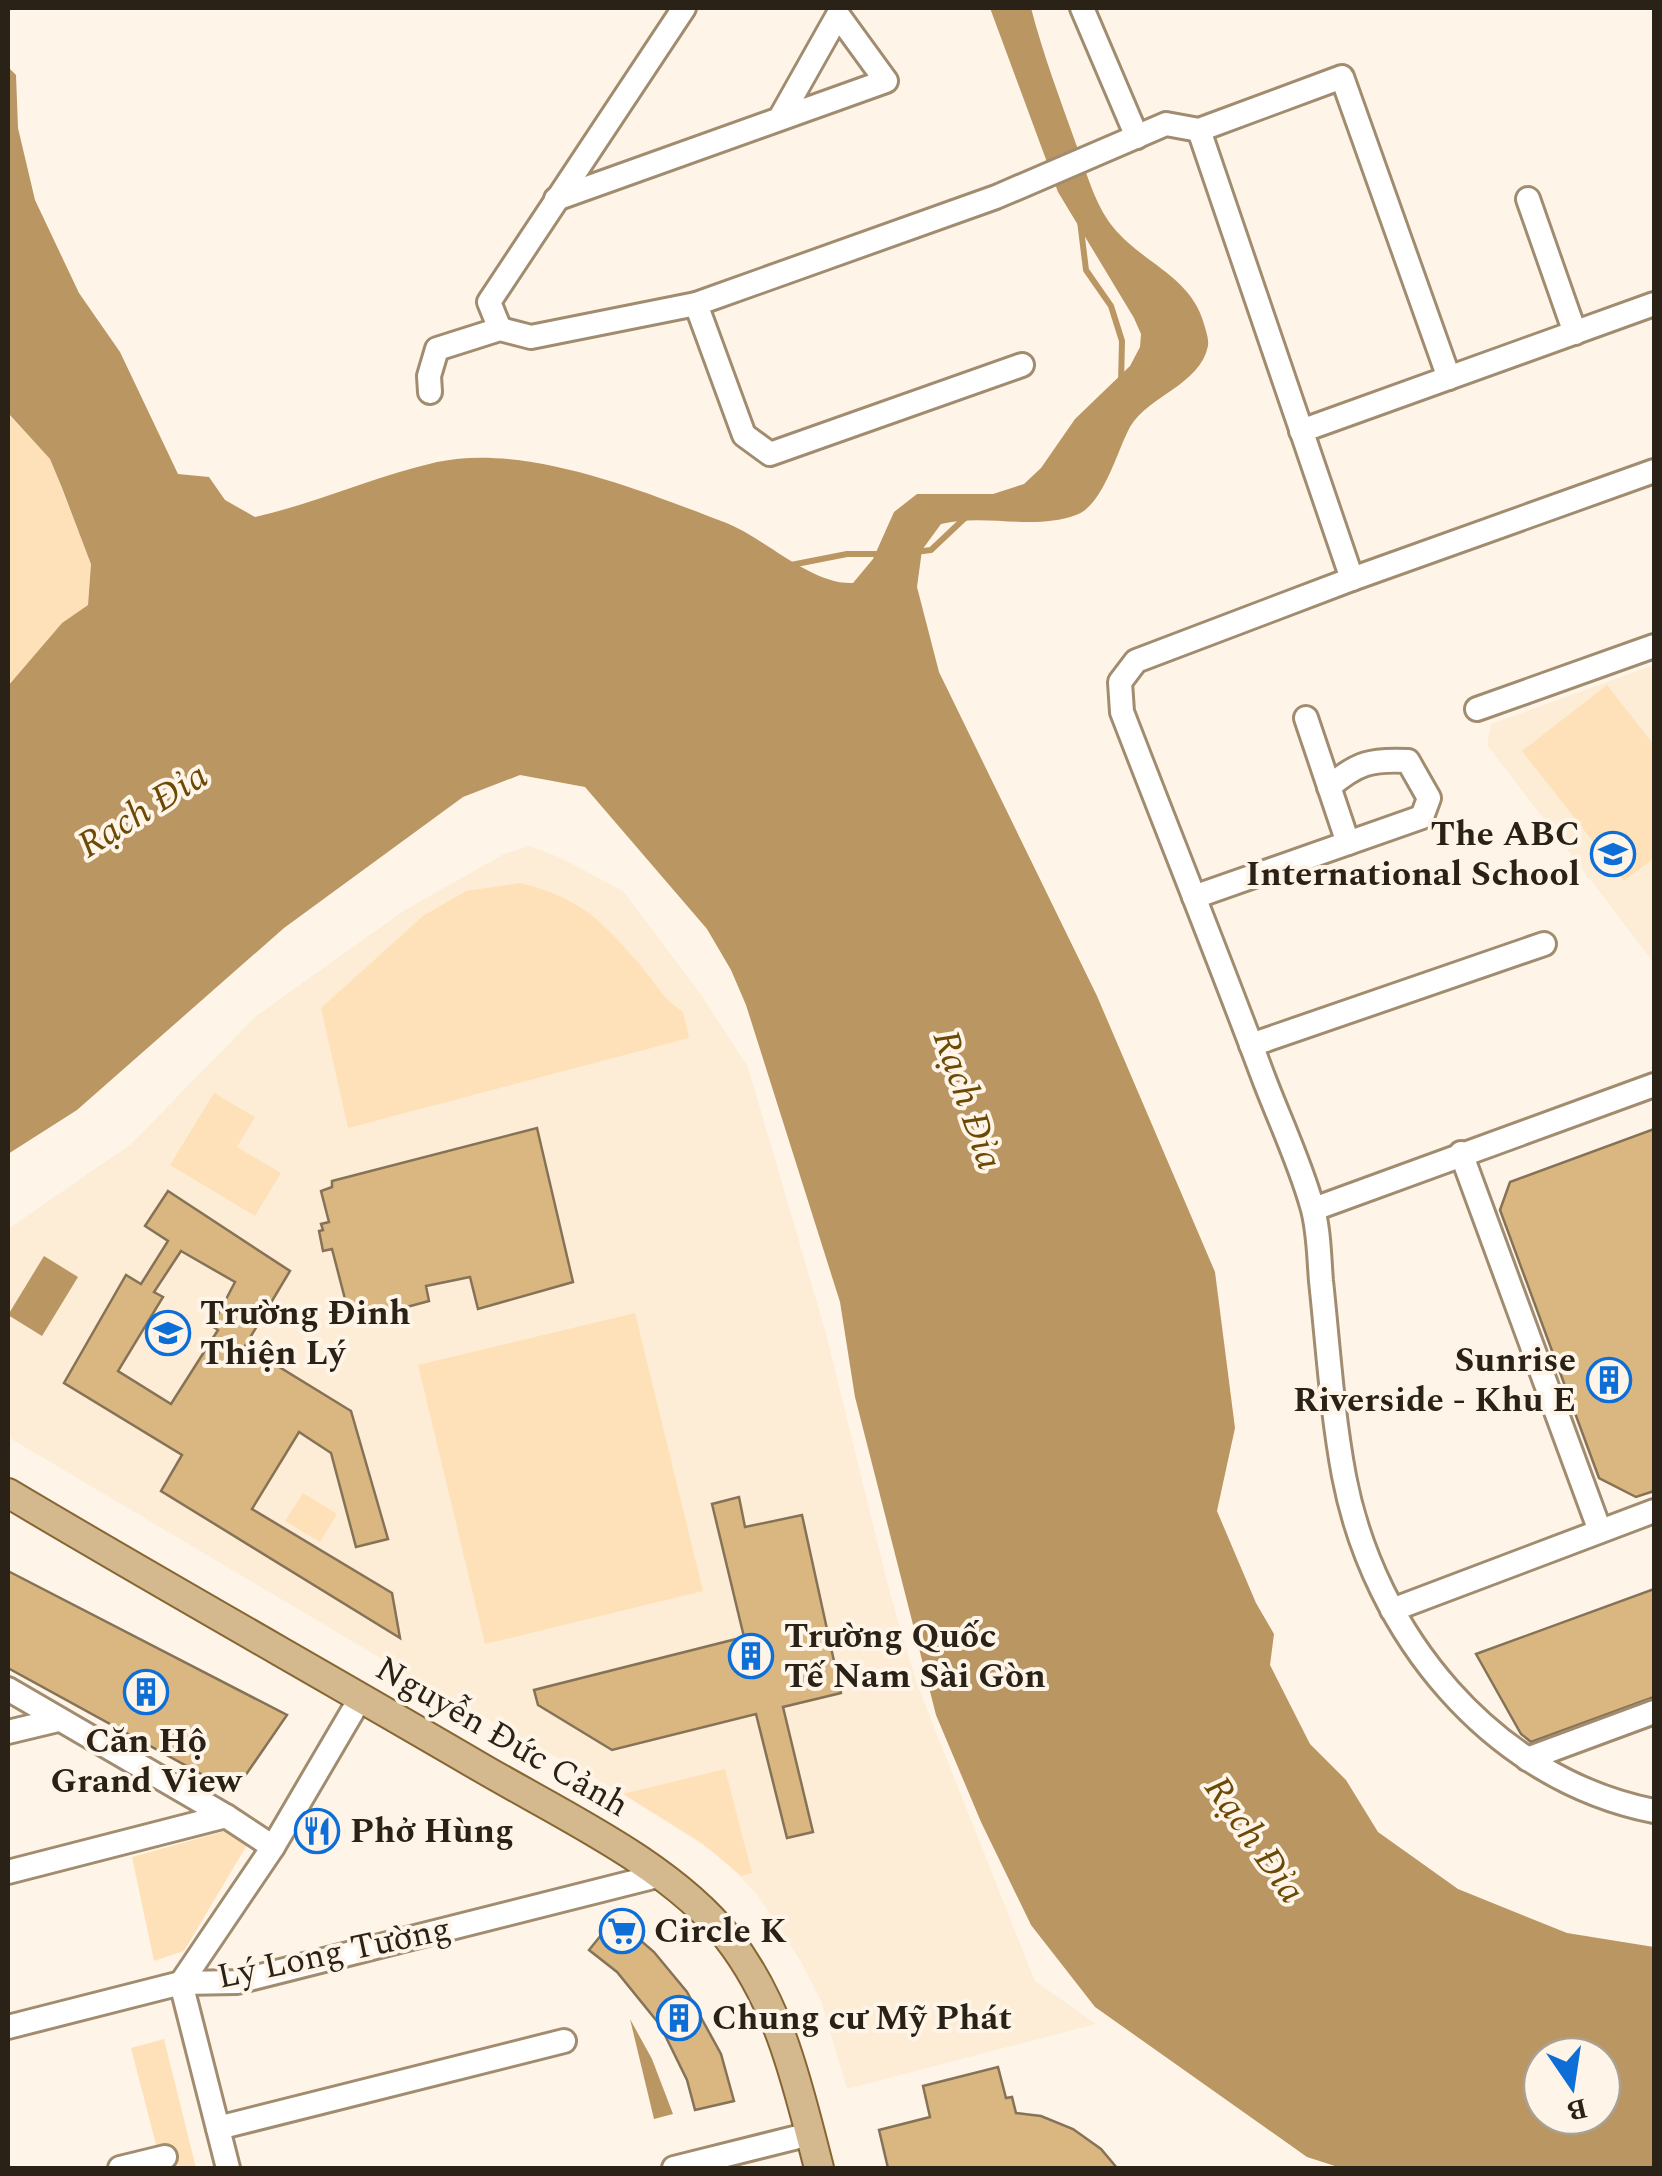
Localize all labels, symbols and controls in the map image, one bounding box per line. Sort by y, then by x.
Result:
water label: Rạch Đỉa [66,748,220,874]
place label: The ABC International School [1246,808,1580,901]
school or university icon: The ABC International School [1590,831,1636,877]
water label: Rạch Đỉa [916,1022,1018,1178]
place label: Trường Đinh Thiện Lý [200,1287,411,1380]
school or university icon: Trường Đinh Thiện Lý [145,1310,191,1356]
place label: Sunrise Riverside - Khu E [1293,1334,1576,1427]
building icon: Sunrise Riverside - Khu E [1586,1357,1632,1403]
place label: Trường Quốc Tế Nam Sài Gòn [784,1610,1046,1703]
building icon: Trường Quốc Tế Nam Sài Gòn [728,1633,774,1679]
street label: Nguyễn Đức Cảnh [365,1643,639,1831]
building icon: Căn Hộ Grand View [123,1669,169,1715]
place label: Căn Hộ Grand View [50,1715,243,1808]
water label: Rạch Đỉa [1189,1764,1319,1916]
place label: Phở Hùng [350,1805,514,1858]
restaurant icon: Phở Hùng [294,1808,340,1854]
street label: Lý Long Tường [212,1902,456,2004]
place label: Circle K [654,1905,787,1958]
supermarket icon: Circle K [599,1908,645,1954]
place label: Chung cư Mỹ Phát [712,1992,1012,2045]
building icon: Chung cư Mỹ Phát [656,1995,702,2041]
north arrow [1522,2036,1622,2136]
text: B [1563,2086,1592,2132]

